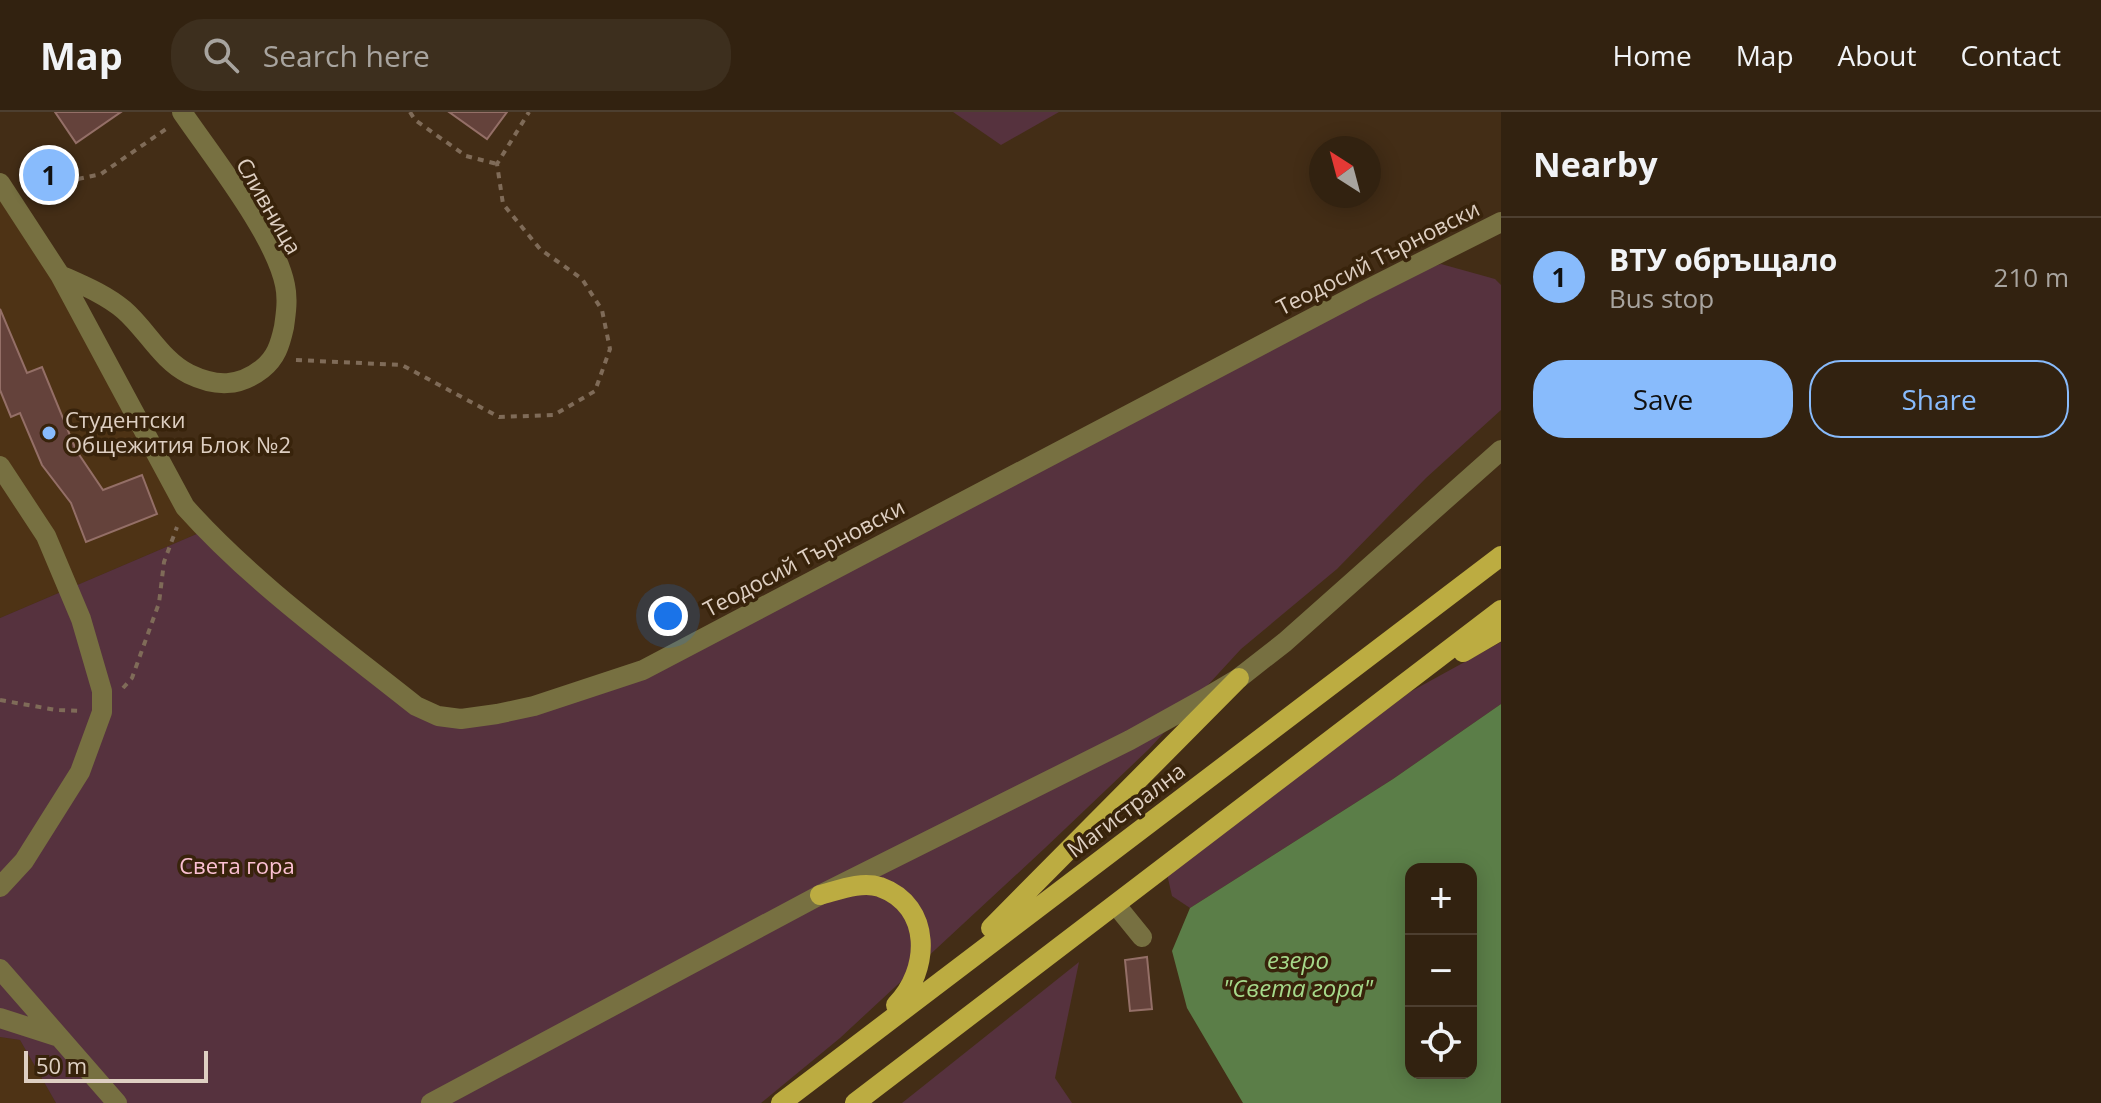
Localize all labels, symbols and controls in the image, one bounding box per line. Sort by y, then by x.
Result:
search box [171,19,731,91]
text: Map [40,29,123,81]
icon: search [199,33,243,77]
text: Search here [263,35,430,76]
text: Home [1613,36,1692,74]
text: Map [1736,36,1794,74]
text: About [1838,36,1916,74]
text: Contact [1960,36,2061,74]
north arrow [1309,136,1381,208]
text: Nearby [1533,141,1658,187]
pin: 1 [23,145,75,205]
street label: Сливница [230,152,310,259]
street label: Теодосий Търновски [1271,193,1484,321]
text: ВТУ обръщало [1609,239,1837,280]
text: 1 [1552,259,1566,295]
text: 210 m [1994,259,2069,295]
text: Bus stop [1609,280,1714,316]
button: Save [1533,360,1793,438]
button: Share [1809,360,2069,438]
place label: Студентски Общежития Блок №2 [65,404,291,459]
marker: Студентски Общежития Блок №2 [40,424,58,442]
street label: Теодосий Търновски [698,491,910,623]
your location [648,596,688,636]
street label: Магистрална [1060,755,1191,864]
park label: Света гора [179,850,295,880]
map controls [1405,863,1477,1079]
button: + [1405,863,1477,935]
button: − [1405,935,1477,1007]
water label: езеро "Света гора" [1223,943,1374,1004]
button: locate [1405,1007,1477,1079]
scale bar [24,1047,208,1083]
text: 50 m [36,1050,87,1080]

